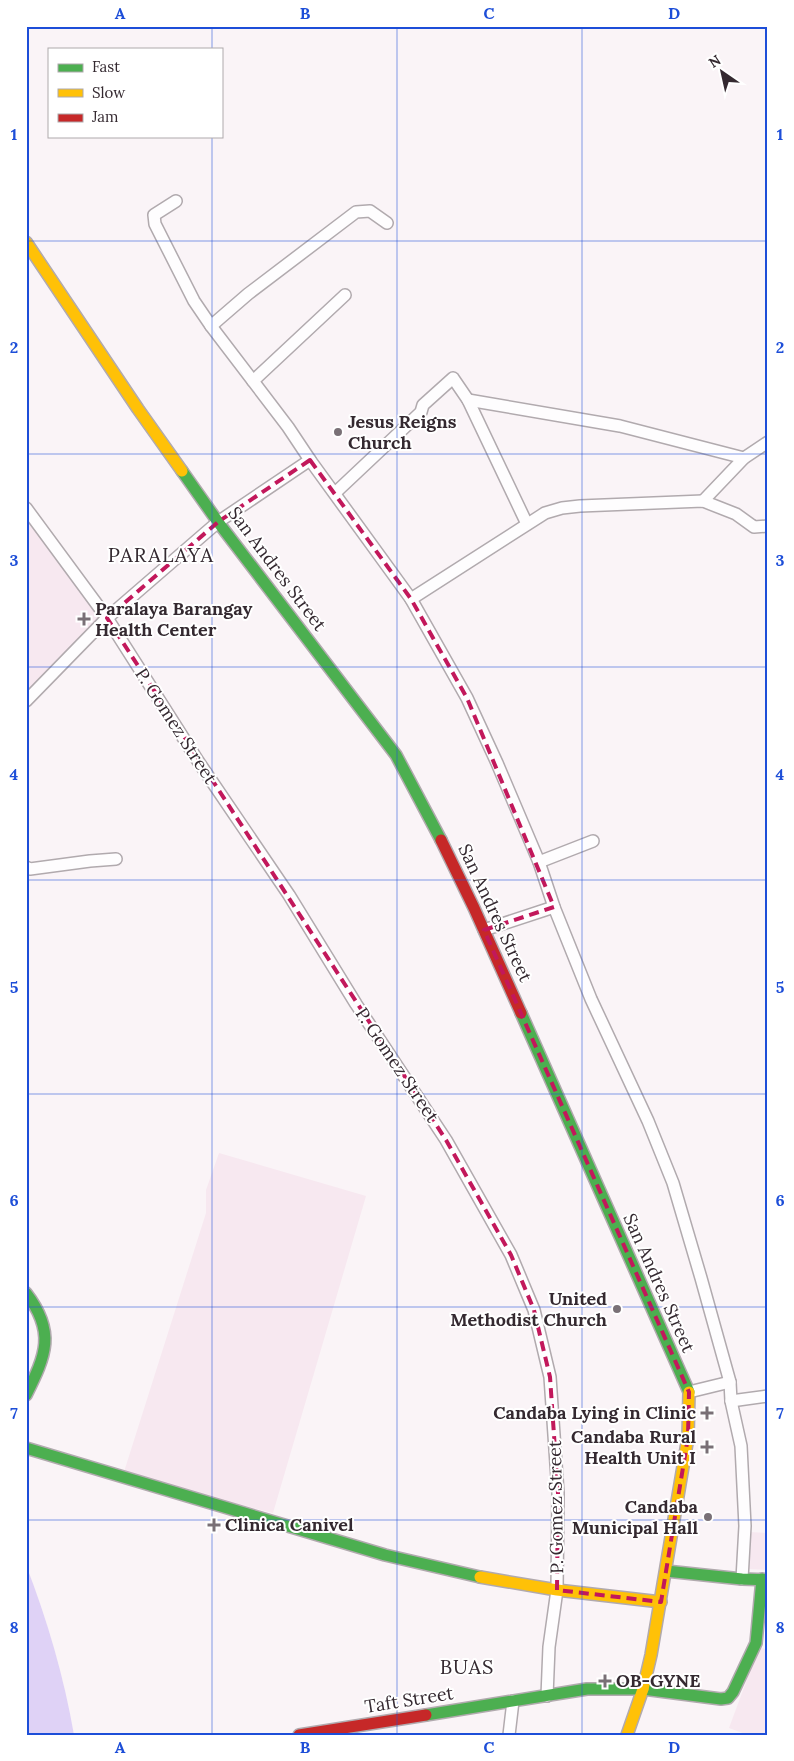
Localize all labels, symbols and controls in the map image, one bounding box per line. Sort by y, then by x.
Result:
text: A [115,3,126,23]
text: B [300,3,311,23]
text: C [483,3,495,23]
text: D [668,3,680,23]
legend [48,48,222,138]
north arrow [696,48,746,98]
text: N [705,51,724,72]
text: Fast [92,57,120,76]
text: Slow [92,83,125,102]
text: Jam [91,107,119,126]
text: 1 [11,124,17,144]
text: 1 [777,124,783,144]
text: 2 [10,337,18,357]
text: 2 [776,337,784,357]
place label: Jesus Reigns Church [348,410,457,454]
marker: Jesus Reigns Church [332,426,344,438]
street label: San Andres Street [223,502,332,635]
district label: PARALAYA [108,542,214,567]
text: 3 [10,550,19,570]
text: 3 [776,550,785,570]
place label: Paralaya Barangay Health Center [95,597,252,641]
marker: Paralaya Barangay Health Center [77,612,91,626]
street label: P. Gomez Street [130,663,222,788]
text: 4 [10,764,19,784]
text: 4 [776,764,785,784]
street label: San Andres Street [453,840,538,985]
text: 5 [10,977,19,997]
text: 5 [776,977,785,997]
street label: P. Gomez Street [351,1003,444,1127]
text: 6 [9,1190,19,1210]
text: 6 [775,1190,785,1210]
street label: San Andres Street [619,1210,700,1356]
place label: United Methodist Church [450,1287,607,1331]
marker: United Methodist Church [611,1303,623,1315]
place label: Candaba Lying in Clinic [493,1401,697,1424]
text: 7 [10,1403,18,1423]
text: 7 [776,1403,784,1423]
marker: Candaba Lying in Clinic [700,1406,714,1420]
place label: Candaba Rural Health Unit I [571,1425,696,1469]
street label: P. Gomez Street [543,1440,568,1574]
marker: Candaba Rural Health Unit I [700,1440,714,1454]
place label: Candaba Municipal Hall [572,1495,699,1539]
marker: Candaba Municipal Hall [702,1511,714,1523]
place label: Clinica Canivel [225,1513,354,1536]
marker: Clinica Canivel [207,1518,221,1532]
text: 8 [9,1617,19,1637]
text: 8 [775,1617,785,1637]
district label: BUAS [440,1654,494,1679]
place label: OB-GYNE [616,1669,700,1692]
marker: OB-GYNE [598,1674,612,1688]
street label: Taft Street [363,1681,455,1718]
text: A [115,1737,126,1757]
text: B [300,1737,311,1757]
text: C [483,1737,495,1757]
text: D [668,1737,680,1757]

